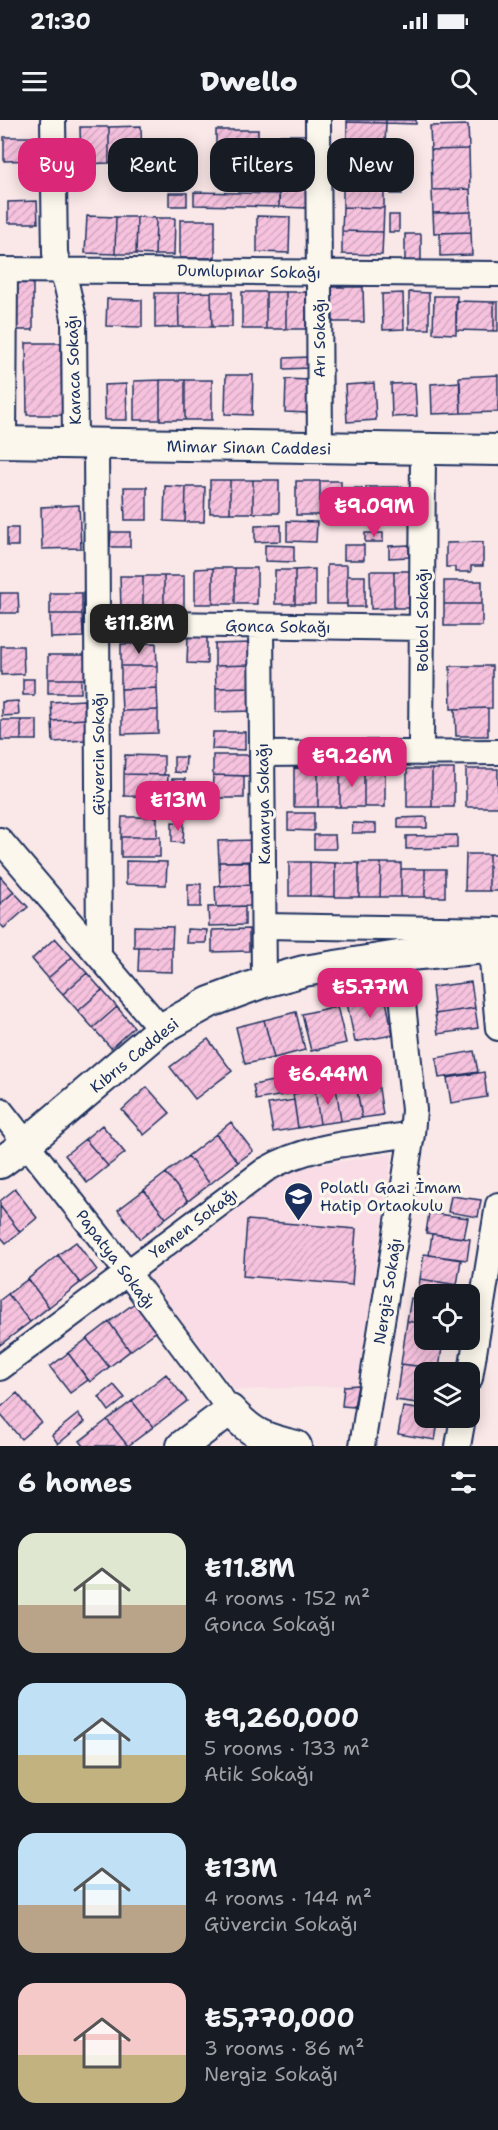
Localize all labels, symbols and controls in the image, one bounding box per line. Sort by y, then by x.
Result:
text: 21:30 [30,7,91,36]
text: Dwello [200,63,298,100]
icon: menu [18,65,51,98]
icon: search [447,65,480,98]
chip: Buy [18,138,96,192]
chip: Rent [108,138,198,192]
chip: Filters [210,138,315,192]
chip: New [327,138,414,192]
street label: Dumlupınar Sokağı [177,260,321,283]
street label: Arı Sokağı [309,298,330,378]
street label: Karaca Sokağı [61,315,86,425]
street label: Mimar Sinan Caddesi [166,436,331,459]
pin: ₺9.09M [325,487,423,538]
text: ₺9.09M [334,493,414,519]
street label: Bolbol Sokağı [412,568,433,672]
pin: ₺11.8M [90,604,188,655]
text: ₺11.8M [104,610,174,636]
street label: Gonca Sokağı [225,615,331,638]
street label: Güvercin Sokağı [88,692,109,816]
pin: ₺9.26M [303,737,401,788]
street label: Kanarya Sokağı [252,743,275,865]
text: ₺9.26M [312,743,392,769]
pin: ₺13M [142,781,214,832]
text: ₺13M [150,787,206,813]
pin: ₺5.77M [321,968,419,1019]
text: ₺5.77M [331,974,409,1000]
street label: Kıbrıs Caddesi [86,1013,183,1098]
pin: ₺6.44M [279,1055,377,1106]
text: ₺6.44M [288,1061,368,1087]
place label: Polatlı Gazi İmam Hatip Ortaokulu [320,1177,462,1216]
school or university icon: Polatlı Gazi İmam Hatip Ortaokulu [283,1180,315,1222]
street label: Yemen Sokağı [145,1183,242,1264]
street label: Papatya Sokağı [71,1205,160,1313]
street label: Nergiz Sokağı [369,1236,406,1346]
map controls [414,1284,480,1428]
button: locate [414,1284,480,1350]
button: layers [414,1362,480,1428]
text: 6 homes [18,1465,132,1500]
icon: filters [447,1466,480,1499]
text: ₺11.8M [204,1550,295,1585]
icon: home [66,1557,138,1629]
text: 4 rooms · 152 m² [204,1585,370,1611]
text: Gonca Sokağı [204,1611,336,1637]
text: ₺9,260,000 [204,1700,359,1735]
icon: home [66,1707,138,1779]
text: 5 rooms · 133 m² [204,1735,369,1761]
text: Atik Sokağı [204,1761,314,1787]
text: ₺13M [204,1850,277,1885]
icon: home [66,1857,138,1929]
text: 4 rooms · 144 m² [204,1885,372,1911]
text: Güvercin Sokağı [204,1911,358,1937]
text: ₺5,770,000 [204,2000,355,2035]
icon: home [66,2007,138,2079]
text: 3 rooms · 86 m² [204,2035,364,2061]
text: Nergiz Sokağı [204,2061,338,2087]

